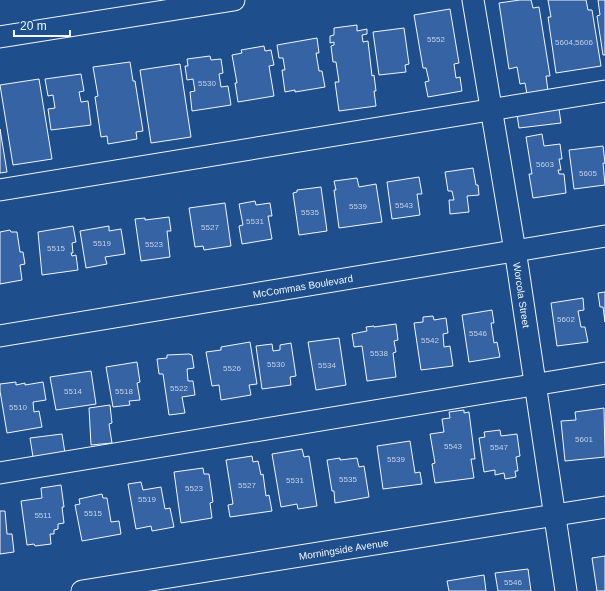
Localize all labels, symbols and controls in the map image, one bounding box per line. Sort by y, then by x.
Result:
scale bar [14,12,70,38]
text: 20 m [20,19,47,33]
house number: 5552 [427,35,445,44]
house number: 5604,5606 [555,38,593,47]
house number: 5530 [198,79,216,88]
house number: 5603 [536,160,554,169]
house number: 5605 [579,169,597,178]
house number: 5543 [395,201,413,210]
house number: 5539 [349,202,367,211]
house number: 5535 [301,208,319,217]
house number: 5531 [246,217,264,226]
house number: 5527 [201,223,219,232]
house number: 5519 [93,239,111,248]
house number: 5523 [145,240,163,249]
house number: 5515 [47,244,65,253]
street label: Worcola Street [511,262,532,329]
street label: McCommas Boulevard [252,273,354,300]
house number: 5602 [557,315,575,324]
house number: 5546 [469,329,487,338]
house number: 5542 [421,336,439,345]
house number: 5538 [370,349,388,358]
house number: 5530 [267,360,285,369]
house number: 5534 [318,361,336,370]
house number: 5526 [223,364,241,373]
house number: 5522 [170,384,188,393]
house number: 5514 [64,387,82,396]
house number: 5518 [115,387,133,396]
house number: 5510 [9,403,27,412]
house number: 5601 [575,435,593,444]
house number: 5543 [444,442,462,451]
house number: 5547 [490,443,508,452]
house number: 5539 [387,455,405,464]
house number: 5535 [339,475,357,484]
house number: 5531 [286,476,304,485]
house number: 5527 [238,481,256,490]
house number: 5523 [185,484,203,493]
house number: 5519 [138,495,156,504]
house number: 5515 [84,509,102,518]
house number: 5511 [34,511,52,520]
street label: Morningside Avenue [298,537,390,562]
house number: 5546 [504,578,522,587]

